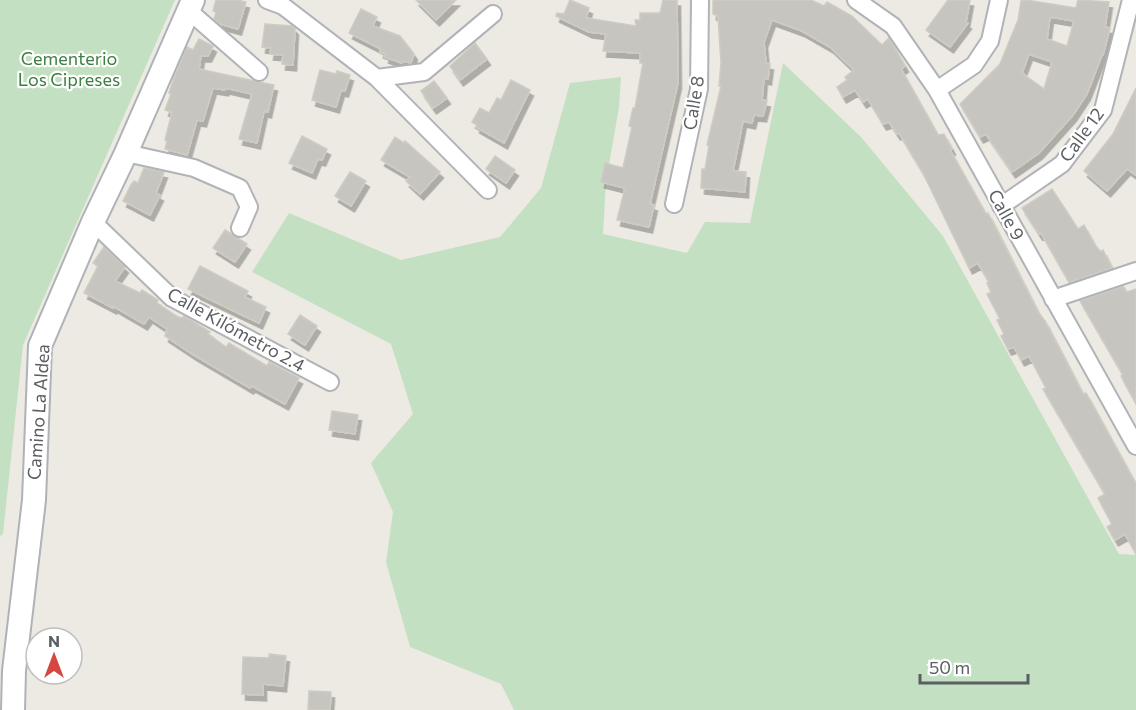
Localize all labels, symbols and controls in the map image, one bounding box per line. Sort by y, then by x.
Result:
park label: Cementerio Los Cipreses [18,47,120,90]
street label: Calle 8 [678,74,708,132]
street label: Calle 12 [1054,103,1108,166]
street label: Calle 9 [984,185,1030,244]
street label: Calle Kilómetro 2.4 [164,282,309,376]
street label: Camino La Aldea [22,343,54,481]
north arrow [24,626,84,686]
text: N [48,631,60,650]
scale bar [920,647,1028,685]
text: 50 m [929,656,970,678]

